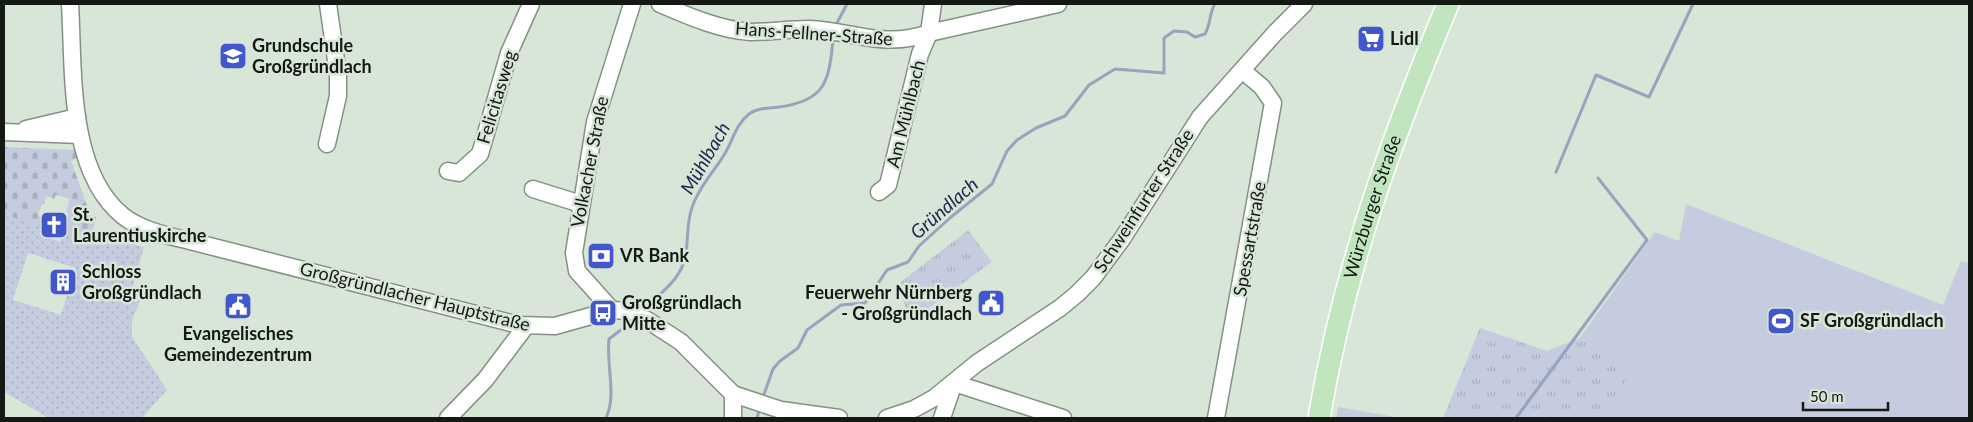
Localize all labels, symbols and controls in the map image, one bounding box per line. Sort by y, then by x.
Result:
street label: Hans-Fellner-Straße [735,17,894,49]
supermarket icon: Lidl [1356,24,1386,54]
place label: Lidl [1390,27,1419,49]
place label: Grundschule Großgründlach [252,34,372,77]
school or university icon: Grundschule Großgründlach [218,41,248,71]
street label: Felicitasweg [471,47,521,146]
street label: Am Mühlbach [881,58,929,170]
street label: Volkacher Straße [565,94,613,229]
water label: Mühlbach [675,118,734,198]
street label: Schweinfurter Straße [1089,125,1198,276]
street label: Würzburger Straße [1338,132,1405,281]
water label: Gründlach [905,172,982,243]
street label: Spessartstraße [1228,180,1270,298]
place label: St. Laurentiuskirche [73,203,207,246]
church icon: St. Laurentiuskirche [39,210,69,240]
bank icon: VR Bank [586,241,616,271]
place label: VR Bank [619,244,689,266]
street label: Großgründlacher Hauptstraße [298,257,533,335]
place label: Schloss Großgründlach [82,260,202,303]
building icon: Schloss Großgründlach [48,267,78,297]
place label: Feuerwehr Nürnberg - Großgründlach [805,281,972,324]
public building icon: Feuerwehr Nürnberg - Großgründlach [976,288,1006,318]
public building icon: Evangelisches Gemeindezentrum [223,291,253,321]
place label: Großgründlach Mitte [622,291,742,334]
bus stop icon: Großgründlach Mitte [588,298,618,328]
sports icon: SF Großgründlach [1766,306,1796,336]
place label: SF Großgründlach [1800,309,1944,331]
place label: Evangelisches Gemeindezentrum [164,322,312,365]
scale bar [1803,380,1888,412]
text: 50 m [1810,387,1844,405]

